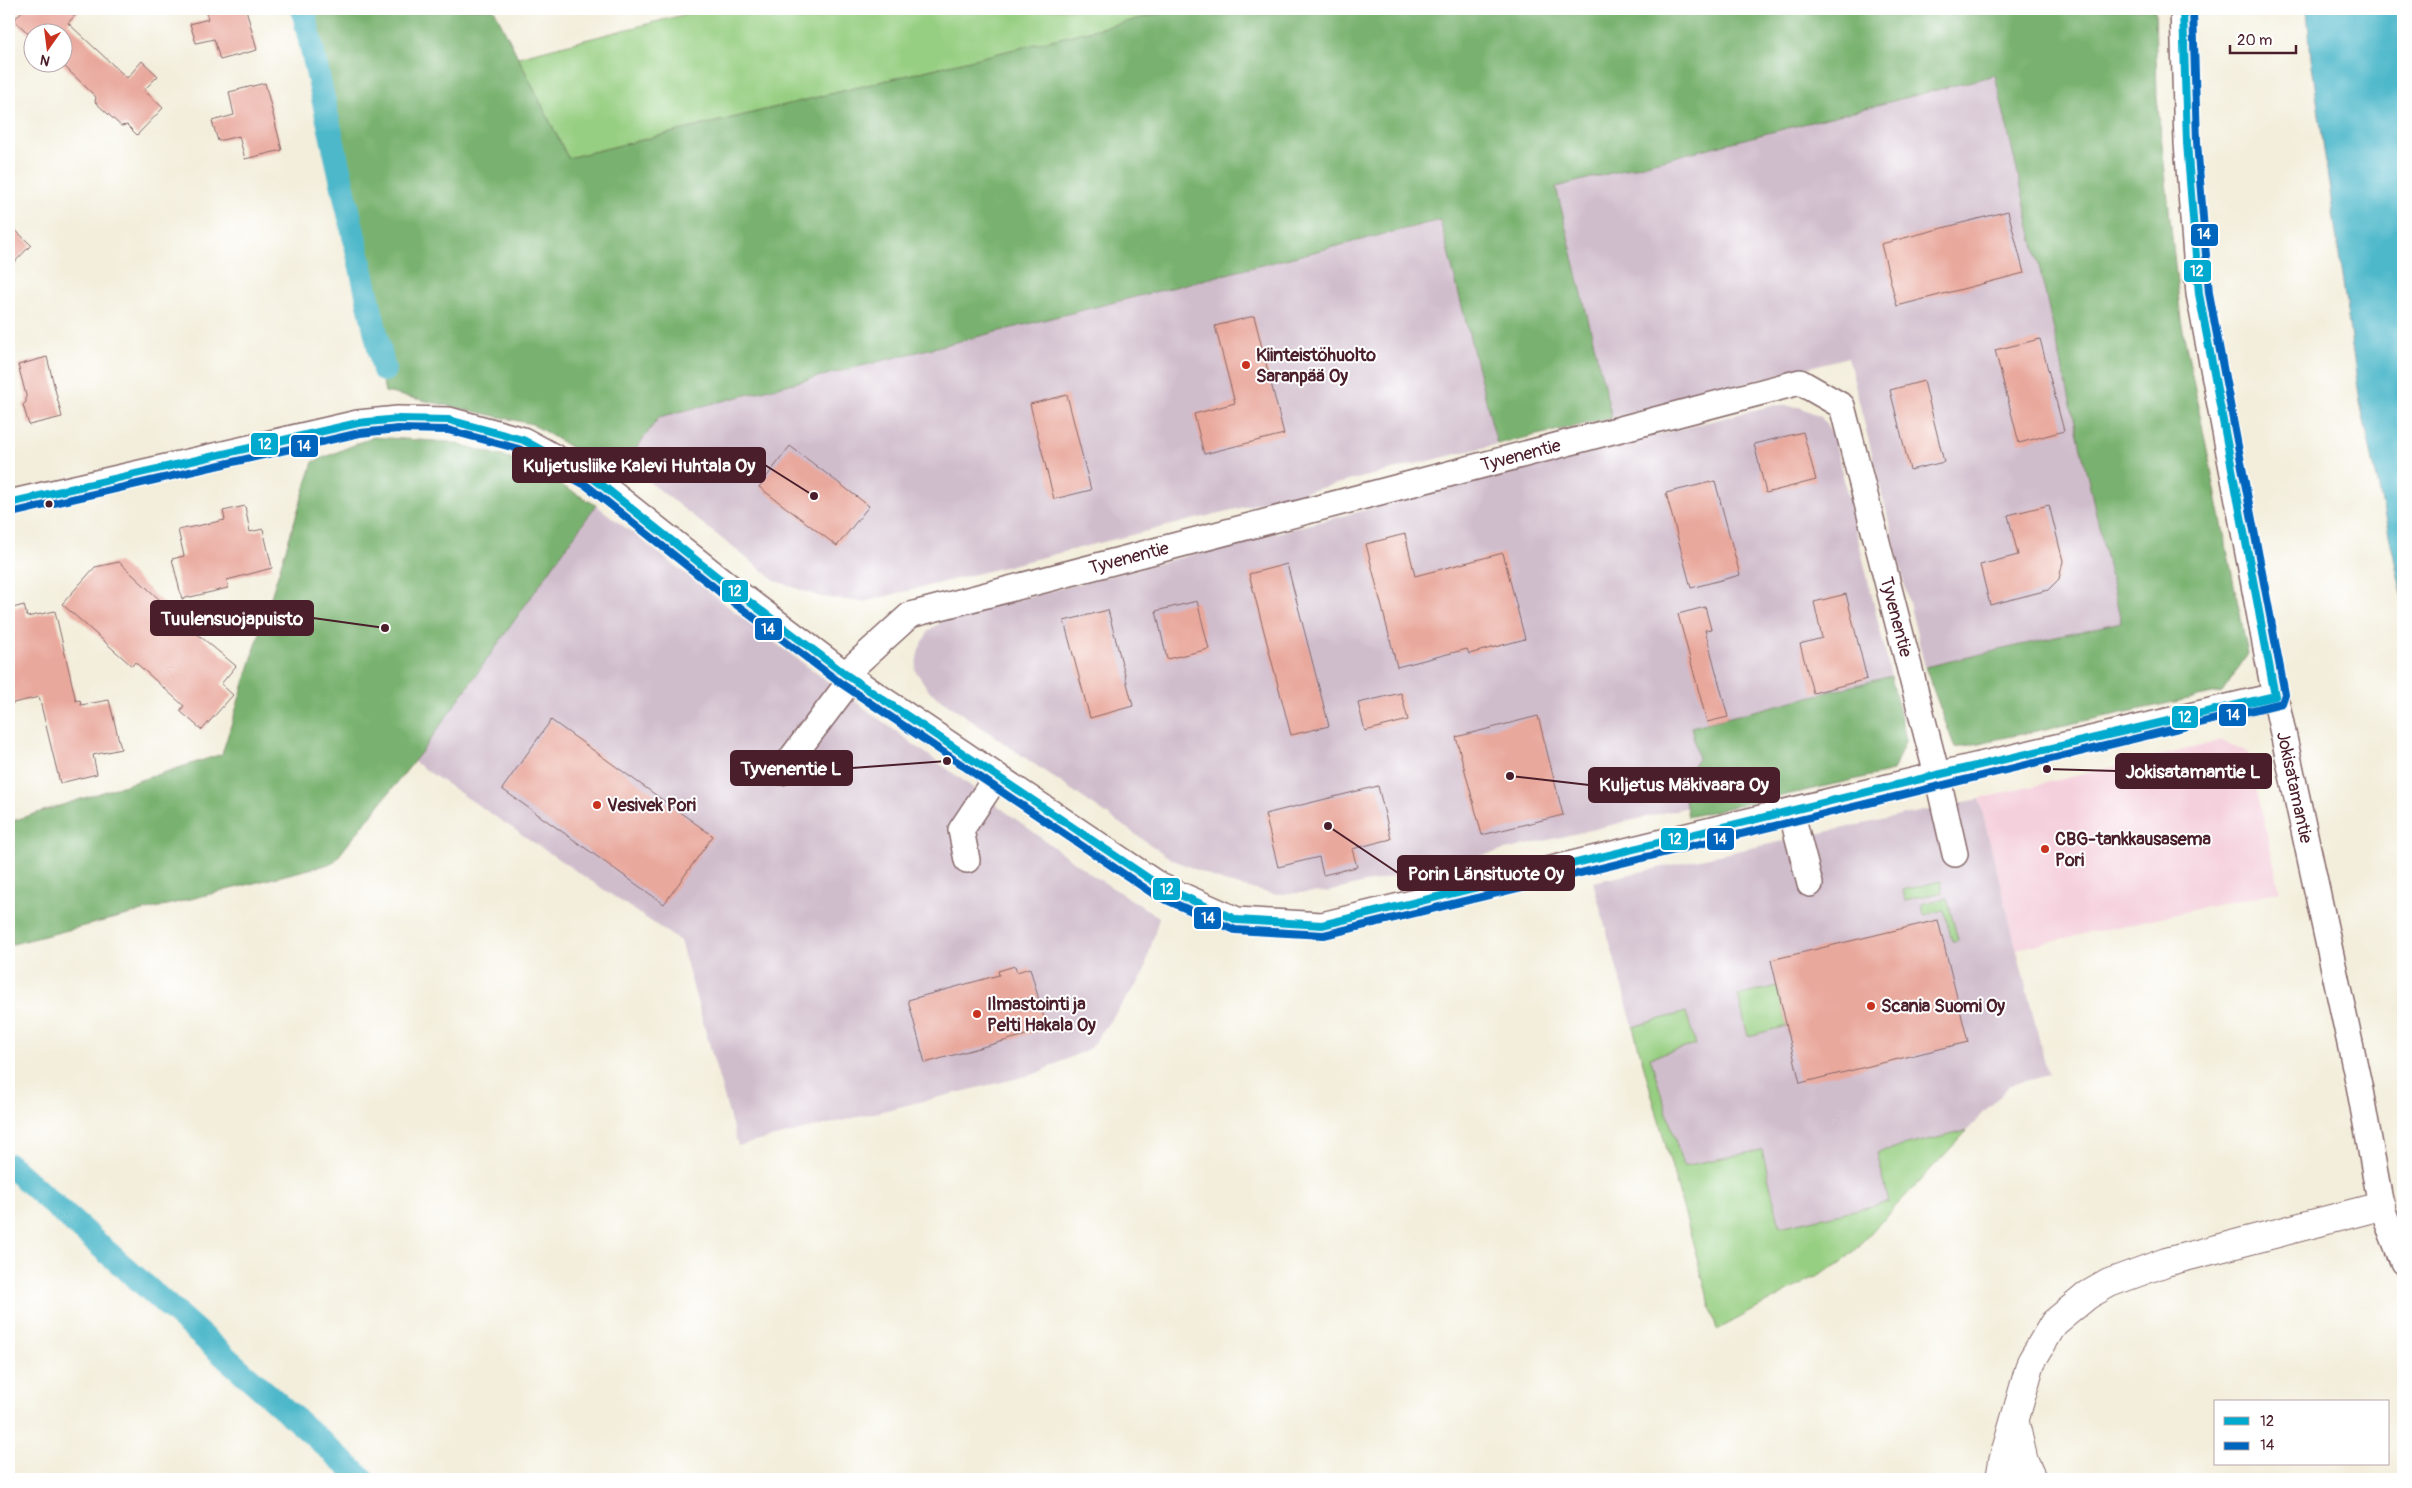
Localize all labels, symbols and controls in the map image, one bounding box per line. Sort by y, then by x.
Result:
north arrow [22,22,72,72]
scale bar [2230,22,2296,54]
text: 20 m [2237,31,2272,50]
text: N [38,51,52,70]
line badge: 14 [2190,223,2219,247]
text: 14 [2197,226,2212,243]
line badge: 12 [2183,259,2212,283]
text: 12 [2190,263,2204,280]
place label: Kiinteistöhuolto Saranpää Oy [1256,344,1376,388]
marker: Kiinteistöhuolto Saranpää Oy [1240,359,1252,371]
line badge: 12 [250,432,279,456]
line badge: 14 [290,434,319,458]
street label: Tyvenentie [1478,434,1563,477]
text: 12 [258,436,272,453]
text: 14 [297,438,312,455]
callout: Kuljetusliike Kalevi Huhtala Oy [513,448,765,482]
text: Kuljetusliike Kalevi Huhtala Oy [523,454,756,478]
unlabelled marker [44,499,54,509]
street label: Tyvenentie [1086,537,1172,580]
street label: Tyvenentie [1874,575,1917,660]
line badge: 12 [721,579,749,603]
text: 12 [728,583,742,600]
callout: Tuulensuojapuisto [151,601,313,635]
text: Tuulensuojapuisto [160,607,304,631]
line badge: 14 [754,617,783,641]
text: 14 [761,621,776,638]
line badge: 14 [2218,703,2247,727]
line badge: 12 [2171,705,2199,729]
text: 14 [2226,707,2241,724]
text: 12 [2178,709,2192,726]
street label: Jokisatamantie [2271,729,2317,845]
callout: Tyvenentie L [731,751,852,785]
callout: Jokisatamantie L [2116,754,2271,788]
text: Tyvenentie L [739,757,842,781]
text: Jokisatamantie L [2126,760,2261,784]
callout: Kuljetus Mäkivaara Oy [1589,768,1779,802]
text: Kuljetus Mäkivaara Oy [1599,773,1770,797]
place label: Vesivek Pori [607,794,696,817]
marker: Vesivek Pori [591,799,603,811]
line badge: 12 [1660,827,1689,851]
line badge: 14 [1706,827,1735,851]
place label: CBG-tankkausasema Pori [2055,828,2211,872]
text: 12 [1668,831,1682,848]
text: 14 [1713,831,1728,848]
marker: CBG-tankkausasema Pori [2039,843,2051,855]
callout: Porin Länsituote Oy [1398,856,1574,890]
text: Porin Länsituote Oy [1408,862,1565,886]
line badge: 12 [1152,877,1181,901]
text: 12 [1160,881,1174,898]
line badge: 14 [1193,906,1222,930]
text: 14 [1201,910,1216,927]
place label: Ilmastointi ja Pelti Hakala Oy [987,993,1096,1037]
place label: Scania Suomi Oy [1881,995,2005,1018]
marker: Scania Suomi Oy [1865,1000,1877,1012]
marker: Ilmastointi ja Pelti Hakala Oy [971,1008,983,1020]
legend [2214,1400,2390,1466]
text: 12 [2260,1412,2274,1431]
text: 14 [2260,1436,2275,1455]

